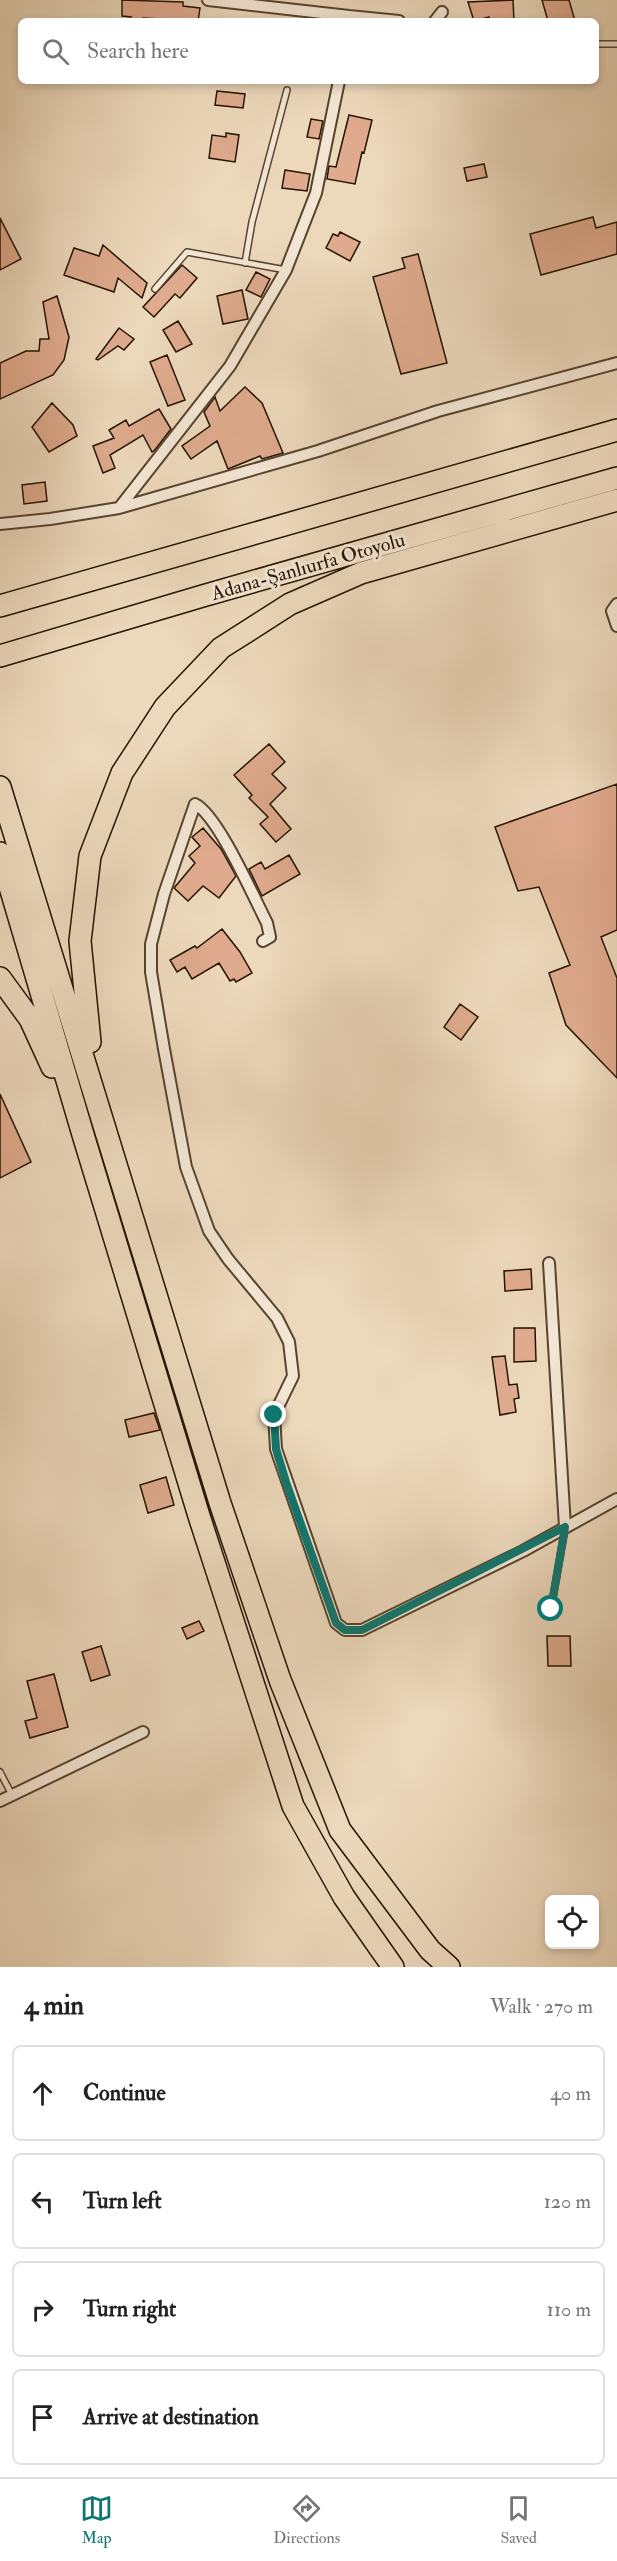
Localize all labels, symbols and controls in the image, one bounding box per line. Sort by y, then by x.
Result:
search box [18,18,599,84]
icon: search [39,35,72,68]
text: Search here [87,37,189,65]
street label: Adana-Şanlıurfa Otoyolu [207,527,408,606]
route end [260,1401,286,1427]
route start [537,1595,563,1621]
map controls [545,1895,599,1949]
button: locate [545,1895,599,1949]
text: 4 min [24,1990,84,2022]
text: Walk · 270 m [490,1994,593,2019]
icon: ahead [26,2077,59,2110]
text: Continue [83,2079,166,2107]
text: 40 m [550,2081,591,2106]
icon: left [26,2185,59,2218]
text: Turn left [83,2187,162,2215]
text: 120 m [544,2189,591,2214]
icon: right [26,2293,59,2326]
text: Turn right [83,2295,176,2323]
text: 110 m [547,2297,591,2322]
icon: arrive [26,2401,59,2434]
text: Arrive at destination [83,2403,259,2431]
tab: Map [80,2492,113,2548]
tab: Directions [273,2492,340,2548]
tab: Saved [500,2492,537,2548]

